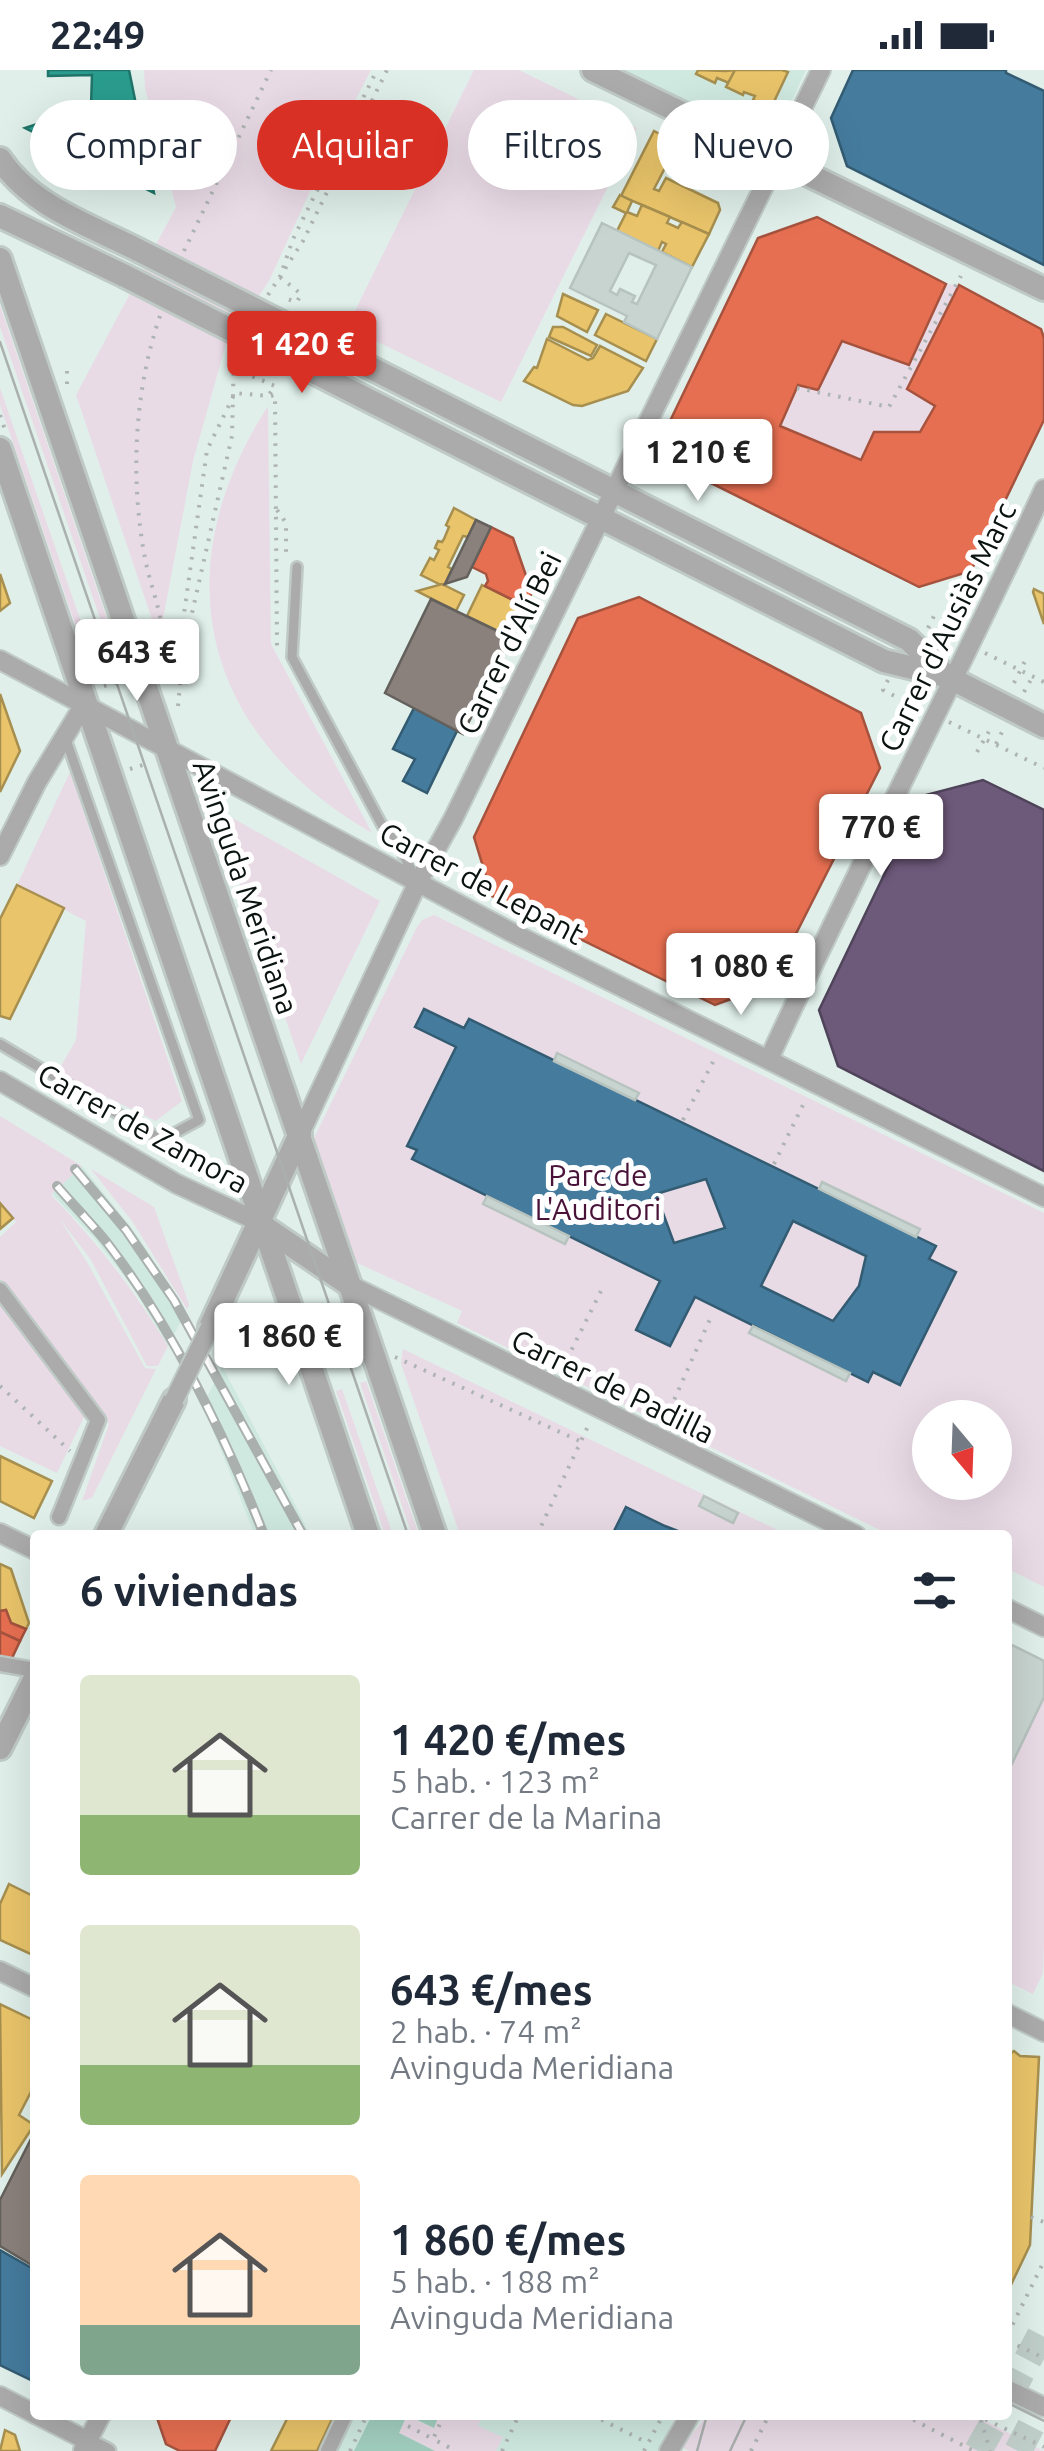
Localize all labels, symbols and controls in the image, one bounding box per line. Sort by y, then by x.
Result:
text: 22:49 [50,14,145,56]
chip: Comprar [30,100,237,190]
chip: Alquilar [257,100,448,190]
chip: Filtros [468,100,637,190]
chip: Nuevo [657,100,829,190]
pin: 1 420 € [210,311,394,396]
text: 1 420 € [249,325,355,361]
pin: 1 210 € [606,419,790,504]
text: 1 210 € [645,433,751,469]
street label: Carrer d'Ausiàs Marc [872,497,1022,757]
street label: Carrer d'Alí Bei [450,546,568,740]
pin: 643 € [67,619,207,704]
text: 643 € [97,633,177,669]
street label: Avinguda Meridiana [187,755,305,1019]
pin: 770 € [811,794,951,879]
text: 770 € [841,808,921,844]
street label: Carrer de Lepant [374,815,590,951]
pin: 1 080 € [649,933,833,1018]
text: 1 080 € [688,947,794,983]
street label: Carrer de Zamora [32,1056,254,1200]
park label: Parc de L'Auditori [535,1158,661,1226]
pin: 1 860 € [197,1303,381,1388]
text: 1 860 € [236,1317,342,1353]
street label: Carrer de Padilla [506,1322,720,1450]
north arrow [912,1400,1012,1500]
map controls [912,1400,1012,1500]
icon: filters [907,1563,962,1618]
text: 6 viviendas [80,1567,298,1614]
icon: home [160,1715,280,1835]
text: 1 420 €/mes [390,1716,626,1763]
text: 5 hab. · 123 m² [390,1763,600,1799]
text: Carrer de la Marina [390,1799,662,1835]
icon: home [160,1965,280,2085]
text: 643 €/mes [390,1966,593,2013]
text: 2 hab. · 74 m² [390,2013,582,2049]
text: Avinguda Meridiana [390,2049,674,2085]
icon: home [160,2215,280,2335]
text: 1 860 €/mes [390,2216,626,2263]
text: 5 hab. · 188 m² [390,2263,600,2299]
text: Avinguda Meridiana [390,2299,674,2335]

